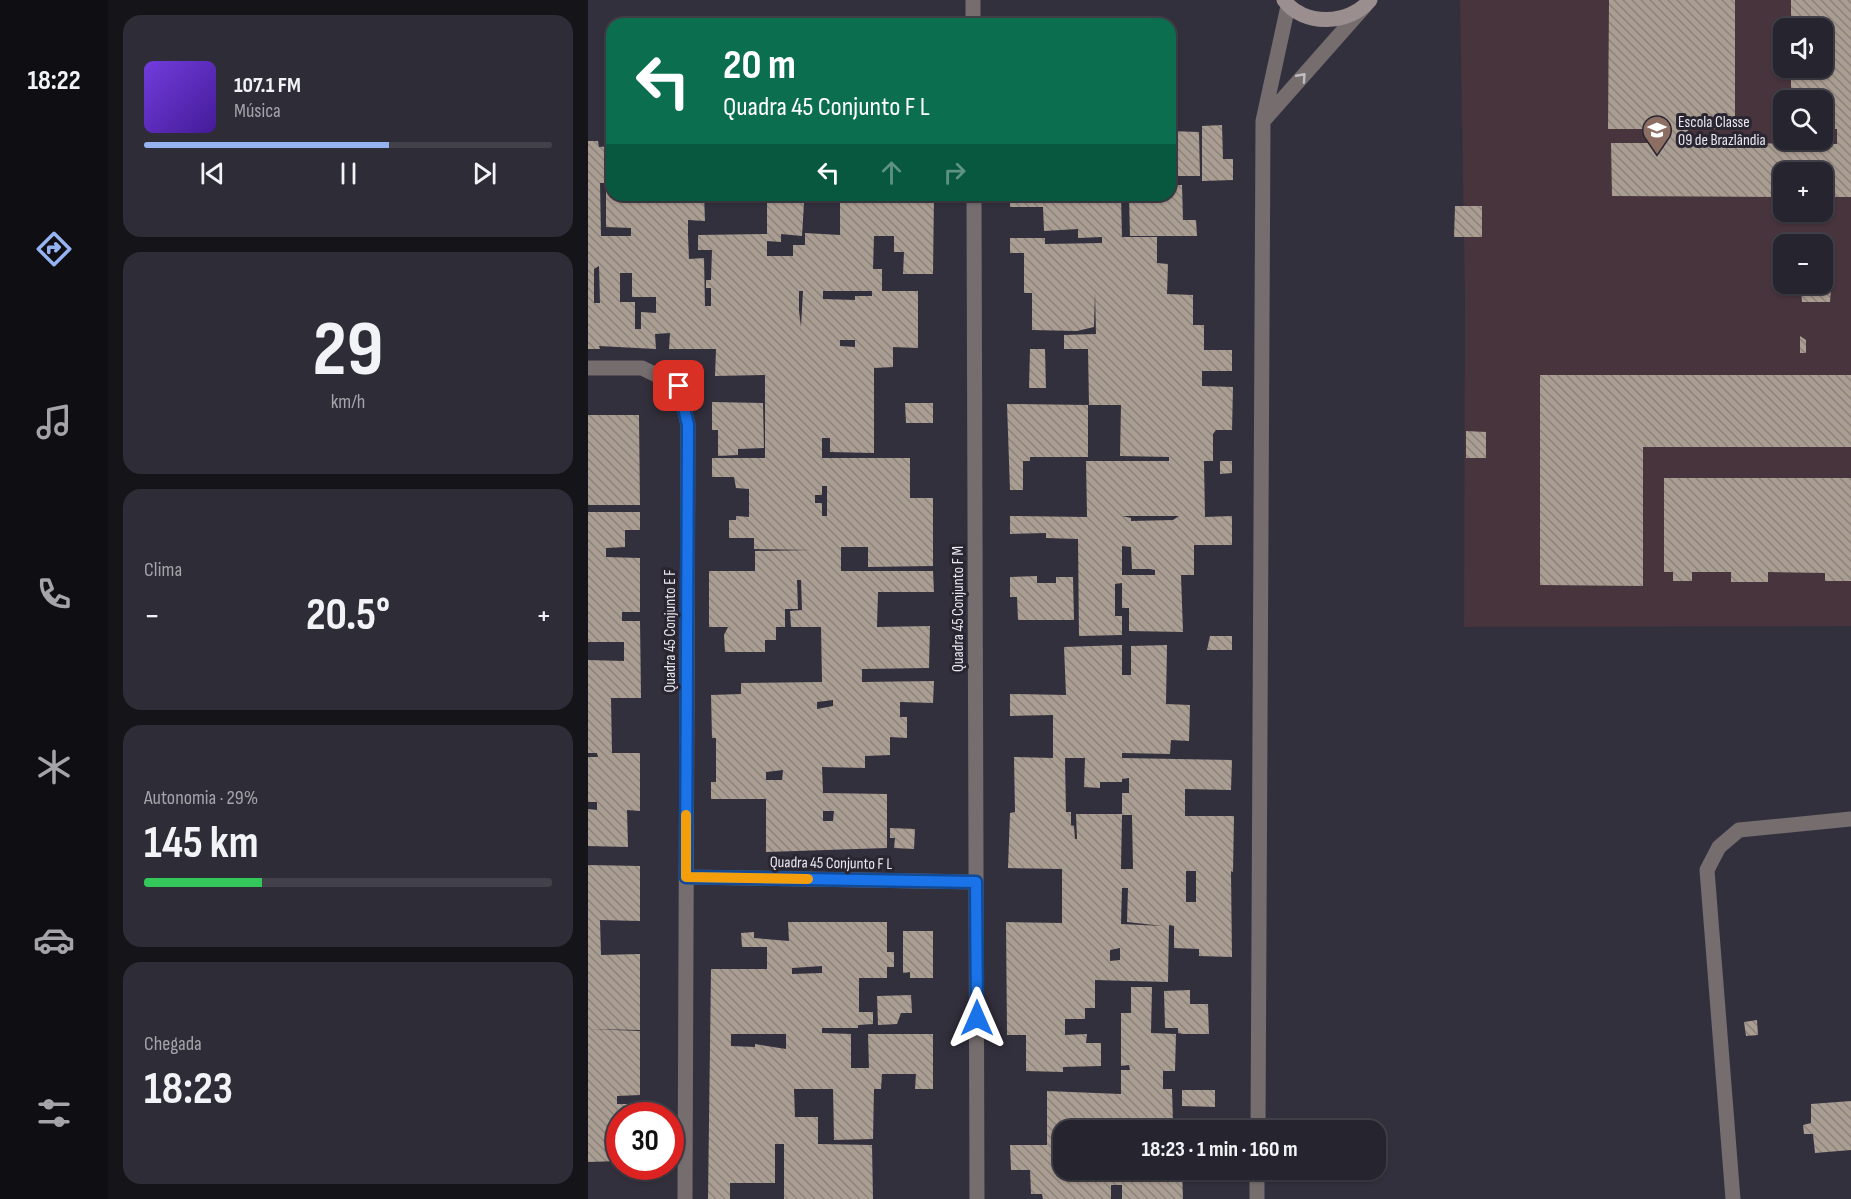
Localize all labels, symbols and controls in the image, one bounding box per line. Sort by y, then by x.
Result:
map controls [1773,18,1833,294]
button: sound [1773,18,1833,78]
text: 20 m [723,40,796,91]
icon: left [624,42,702,120]
text: 18:22 [27,65,81,97]
text: 107.1 FM [234,72,301,99]
one-way arrow [1295,74,1306,84]
button: search [1773,90,1833,150]
text: Quadra 45 Conjunto F L [723,91,930,123]
text: Música [234,99,281,123]
place label: Escola Classe 09 de Brazlândia [1678,113,1766,150]
school or university icon: Escola Classe 09 de Brazlândia [1641,114,1673,156]
icon: left [812,156,845,189]
icon: ahead [875,156,908,189]
icon: right [938,156,971,189]
icon: previous [196,157,229,190]
icon: pause [332,157,365,190]
icon: next [468,157,501,190]
button: + [1773,162,1833,222]
icon: directions [33,228,75,270]
button: − [1773,234,1833,294]
text: 29 [312,304,384,397]
pin [653,360,704,411]
icon: arrive [662,369,695,402]
text: km/h [331,390,365,414]
icon: music [33,401,75,443]
street label: Quadra 45 Conjunto F M [949,546,968,672]
text: Clima [144,558,182,582]
street label: Quadra 45 Conjunto E F [661,569,680,693]
icon: phone [33,573,75,615]
text: 20.5° [306,588,390,643]
text: − [144,596,160,636]
text: + [536,596,552,636]
icon: climate [33,746,75,788]
text: Autonomia · 29% [144,786,258,810]
text: 145 km [144,816,259,871]
street label: Quadra 45 Conjunto F L [770,853,892,874]
icon: car [33,919,75,961]
position arrow [945,986,1009,1050]
text: Chegada [144,1032,202,1056]
text: 18:23 [144,1062,233,1117]
icon: filters [33,1092,75,1134]
speed limit sign: 30 [606,1102,684,1180]
text: 18:23 · 1 min · 160 m [1141,1136,1298,1163]

